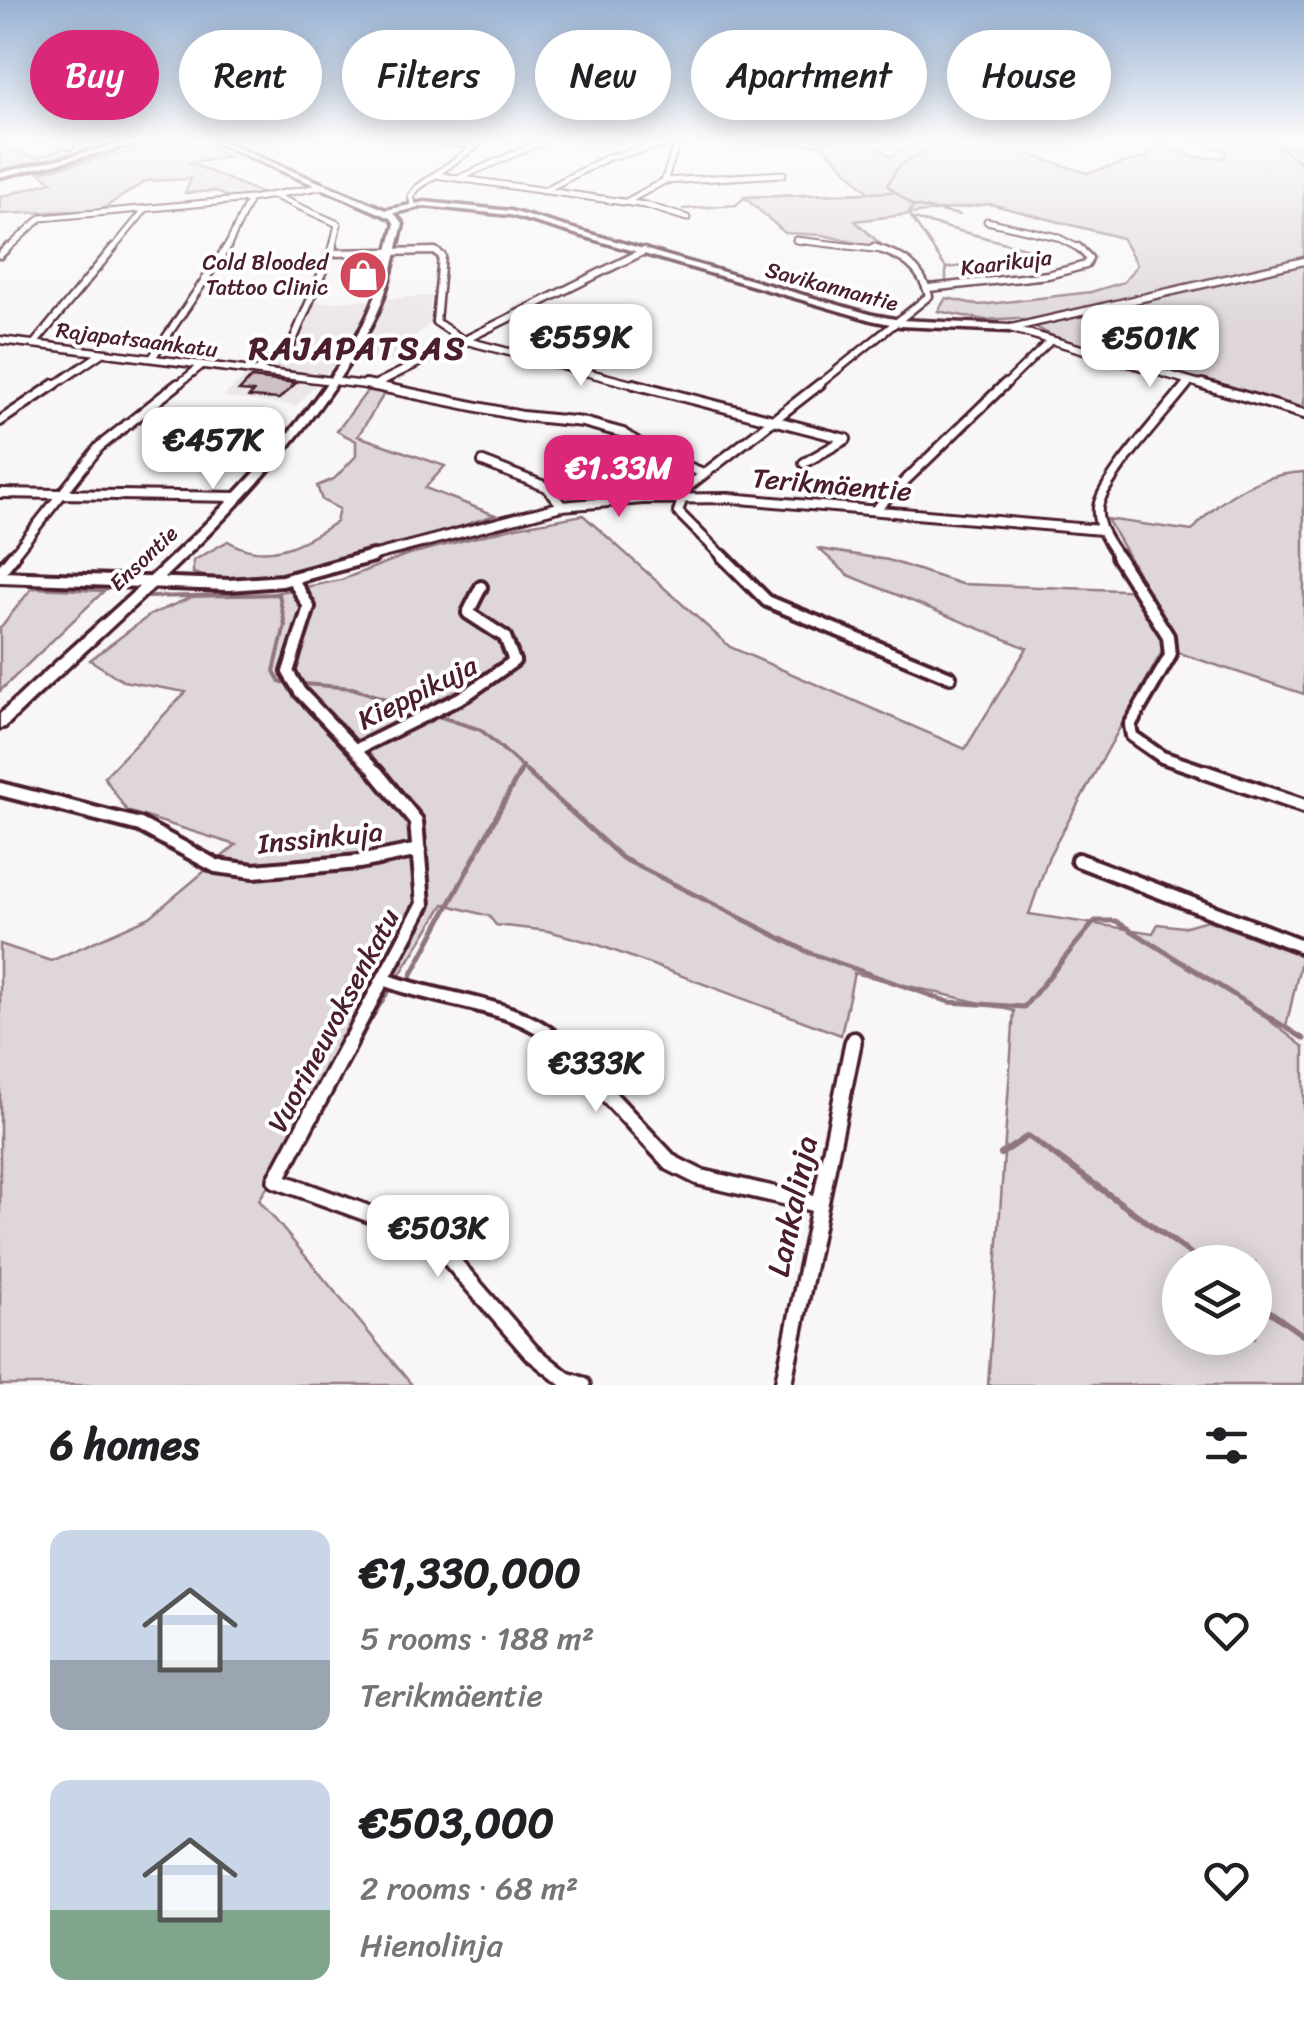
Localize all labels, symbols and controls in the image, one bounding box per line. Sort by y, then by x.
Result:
chip: Buy [30,30,159,120]
chip: Rent [179,30,322,120]
chip: Filters [342,30,515,120]
chip: New [535,30,671,120]
chip: Apartment [691,30,927,120]
chip: House [947,30,1111,120]
street label: Kaarikuja [958,237,1055,287]
place label: Cold Blooded Tattoo Clinic [203,243,329,307]
shop icon: Cold Blooded Tattoo Clinic [337,249,389,301]
street label: Savikannantie [761,250,903,323]
pin: €559K [511,304,651,389]
pin: €501K [1080,305,1220,390]
text: €559K [531,308,631,365]
text: €501K [1103,309,1197,366]
street label: Rajapatsaankatu [54,310,220,369]
district label: RAJAPATSAS [248,320,467,377]
pin: €457K [143,407,283,492]
text: €457K [164,411,262,468]
pin: €1.33M [538,435,700,520]
text: €1.33M [566,439,672,496]
street label: Terikmäentie [750,453,914,516]
street label: Ensontie [99,515,187,601]
street label: Kieppikuja [348,641,487,744]
street label: Inssinkuja [254,807,385,869]
street label: Vuorineuvoksenkatu [254,899,413,1141]
pin: €333K [526,1030,666,1115]
text: €333K [549,1034,643,1091]
street label: Lankalinja [750,1130,835,1282]
pin: €503K [368,1195,508,1280]
text: €503K [389,1199,487,1256]
map controls [1162,1245,1272,1355]
button: layers [1162,1245,1272,1355]
text: 6 homes [50,1408,199,1482]
icon: filters [1199,1418,1254,1473]
text: €1,330,000 [360,1536,581,1610]
icon: home [130,1570,250,1690]
icon: heart [1199,1603,1254,1658]
text: 5 rooms · 188 m² [360,1610,594,1667]
text: Terikmäentie [360,1667,543,1724]
text: €503,000 [360,1786,554,1860]
icon: home [130,1820,250,1940]
icon: heart [1199,1853,1254,1908]
text: 2 rooms · 68 m² [360,1860,578,1917]
text: Hienolinja [360,1917,503,1974]

